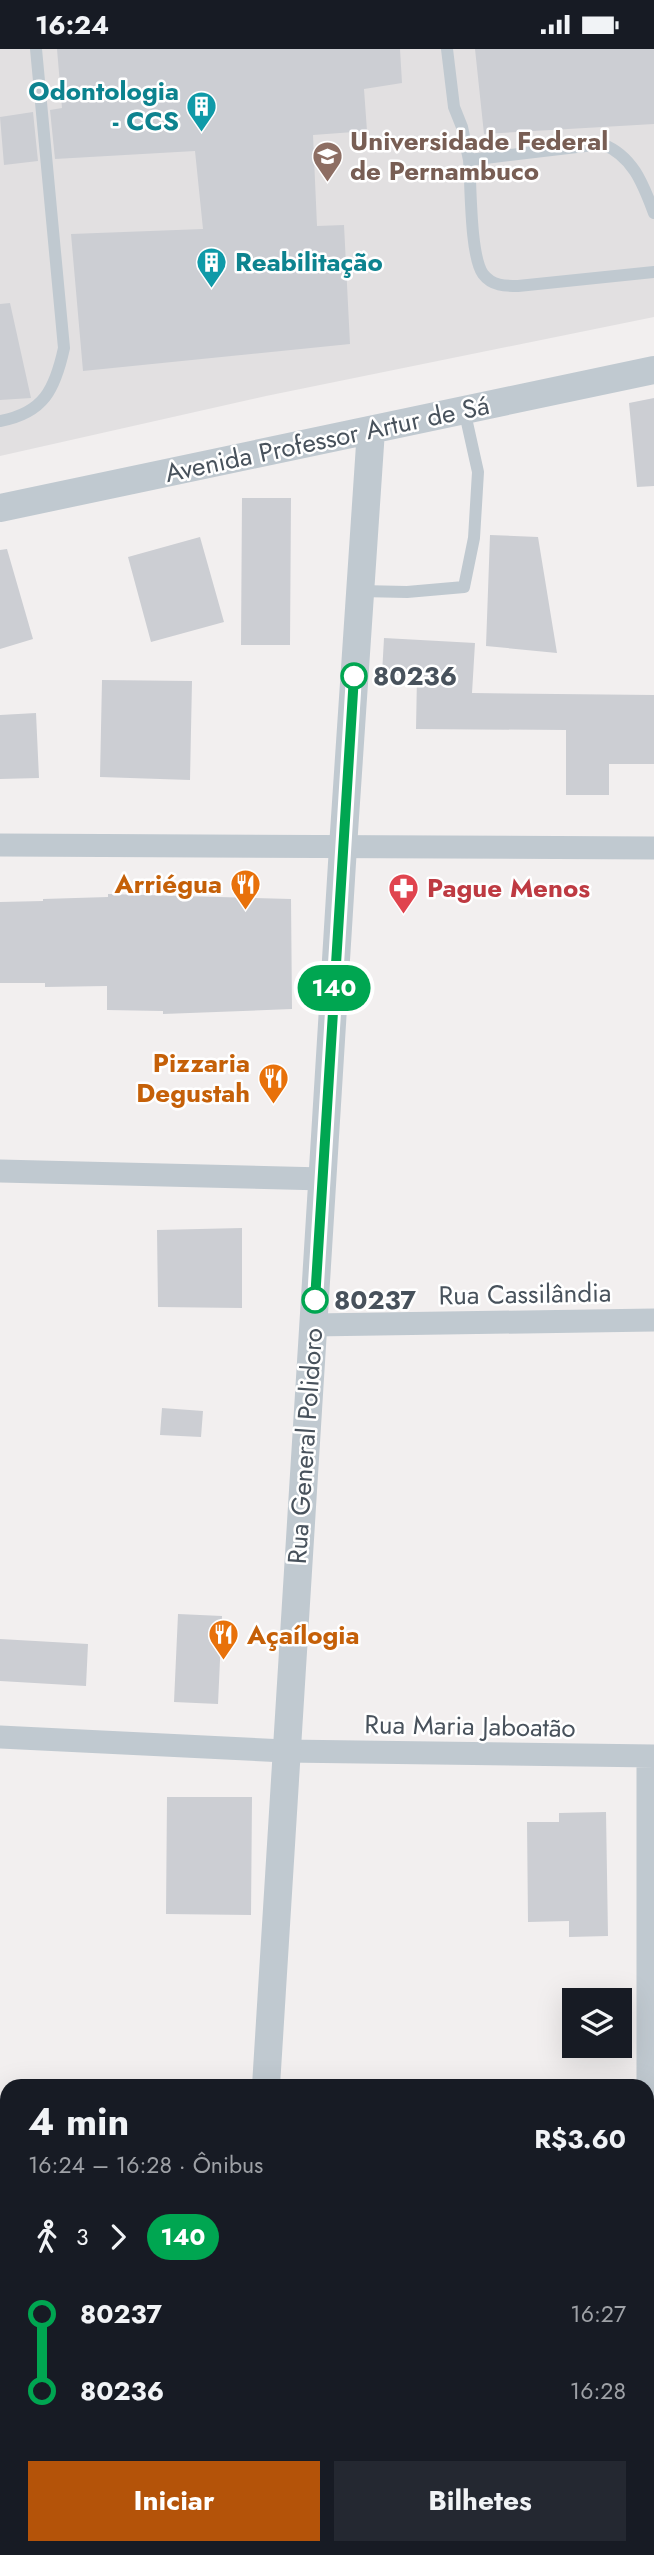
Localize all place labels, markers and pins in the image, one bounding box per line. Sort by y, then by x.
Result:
place label: Odontologia - CCS [28,72,179,140]
building icon: Odontologia - CCS [185,89,219,133]
place label: Universidade Federal de Pernambuco [350,122,608,190]
school or university icon: Universidade Federal de Pernambuco [310,139,344,183]
place label: Reabilitação [235,243,383,281]
building icon: Reabilitação [195,245,229,289]
place label: 80236 [373,657,457,695]
marker: 80236 [341,663,367,689]
place label: Arriégua [114,865,222,903]
restaurant icon: Arriégua [228,867,262,911]
place label: Pague Menos [427,869,590,907]
pharmacy icon: Pague Menos [387,871,421,915]
place label: Pizzaria Degustah [136,1044,250,1112]
restaurant icon: Pizzaria Degustah [256,1061,290,1105]
place label: 80237 [334,1281,416,1319]
marker: 80237 [302,1287,328,1313]
place label: Açaílogia [246,1616,360,1654]
restaurant icon: Açaílogia [207,1618,241,1662]

